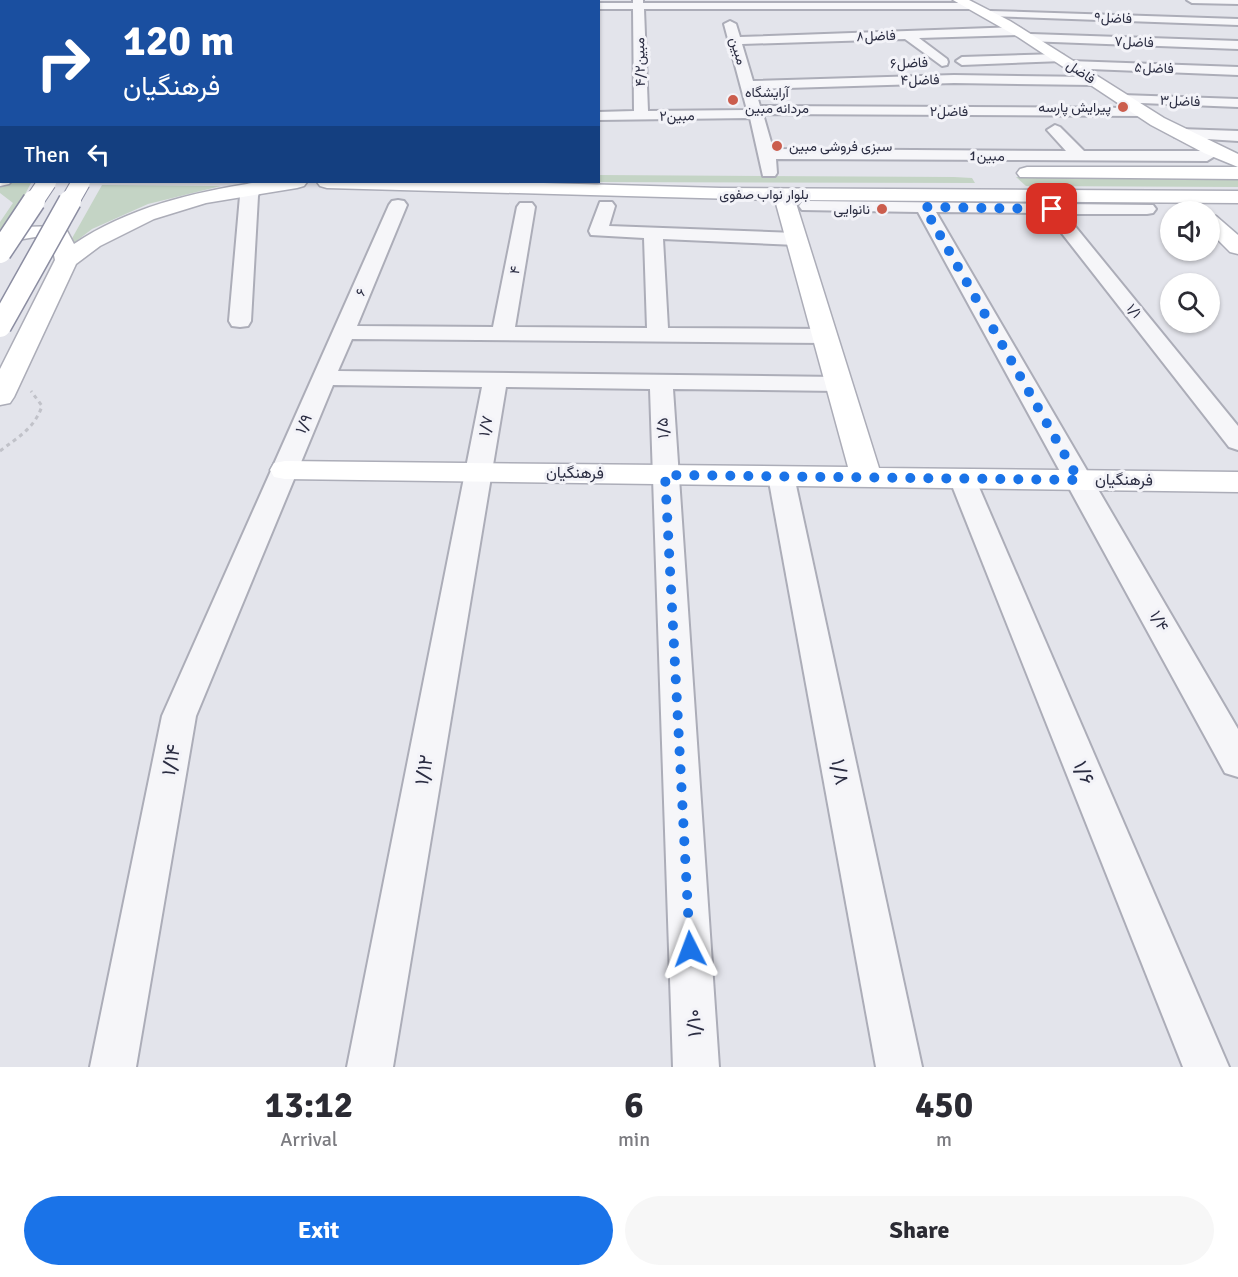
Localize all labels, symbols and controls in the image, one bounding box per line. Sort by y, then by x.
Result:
street label: ۹فاضل [1094,9,1132,27]
text: 120 m [123,16,234,67]
icon: right [24,24,102,102]
street label: ۸فاضل [856,27,896,45]
street label: ۷فاضل [1114,33,1154,51]
street label: مبین [726,35,750,67]
street label: ۴/۲مبین [631,37,649,87]
street label: ۶فاضل [890,54,928,72]
street label: فاضل [1063,56,1099,88]
street label: ۵فاضل [1134,59,1174,77]
text: فرهنگیان [123,70,220,103]
street label: ۴فاضل [900,71,940,89]
place label: آرایشگاه مردانه مبین [745,84,809,117]
street label: ۳فاضل [1160,92,1200,110]
marker: آرایشگاه مردانه مبین [726,93,740,107]
place label: پیرایش پارسه [1038,99,1111,117]
marker: پیرایش پارسه [1116,100,1130,114]
street label: ۲فاضل [930,103,968,120]
street label: ۲مبین [659,107,695,125]
icon: left [82,138,115,171]
place label: سبزی فروشی مبین [789,138,892,155]
marker: سبزی فروشی مبین [770,139,784,153]
text: Then [24,141,70,168]
street label: 1مبین [969,147,1005,165]
pin [1026,183,1077,234]
street label: بلوار نواب صفوی [719,186,809,203]
icon: arrive [1035,192,1068,225]
place label: نانوایی [834,201,870,218]
map controls [1160,201,1220,333]
button: sound [1160,201,1220,261]
marker: نانوایی [875,202,889,216]
street label: ۴ [506,265,524,275]
button: search [1160,273,1220,333]
street label: ۶ [352,285,370,298]
street label: ۱/۱ [1123,300,1145,322]
street label: ۱/۹ [291,411,317,437]
street label: ۱/۷ [474,414,498,438]
street label: ۱/۵ [652,417,674,439]
street label: فرهنگیان [546,462,604,484]
street label: فرهنگیان [1095,469,1153,491]
street label: ۱/۴ [1145,607,1173,635]
street label: ۱/۱۴ [156,742,186,778]
street label: ۱/۱۲ [409,753,439,787]
street label: ۱/۸ [825,757,855,787]
street label: ۱/۶ [1068,757,1100,789]
position arrow [658,917,722,981]
street label: ۱/۱۰ [681,1008,707,1038]
text: 13:12 [265,1083,353,1128]
text: 6 [624,1083,644,1128]
text: 450 [915,1083,973,1128]
text: Arrival [280,1127,338,1152]
text: min [618,1127,650,1152]
text: m [936,1127,952,1152]
button: Exit [24,1196,613,1265]
button: Share [625,1196,1214,1265]

